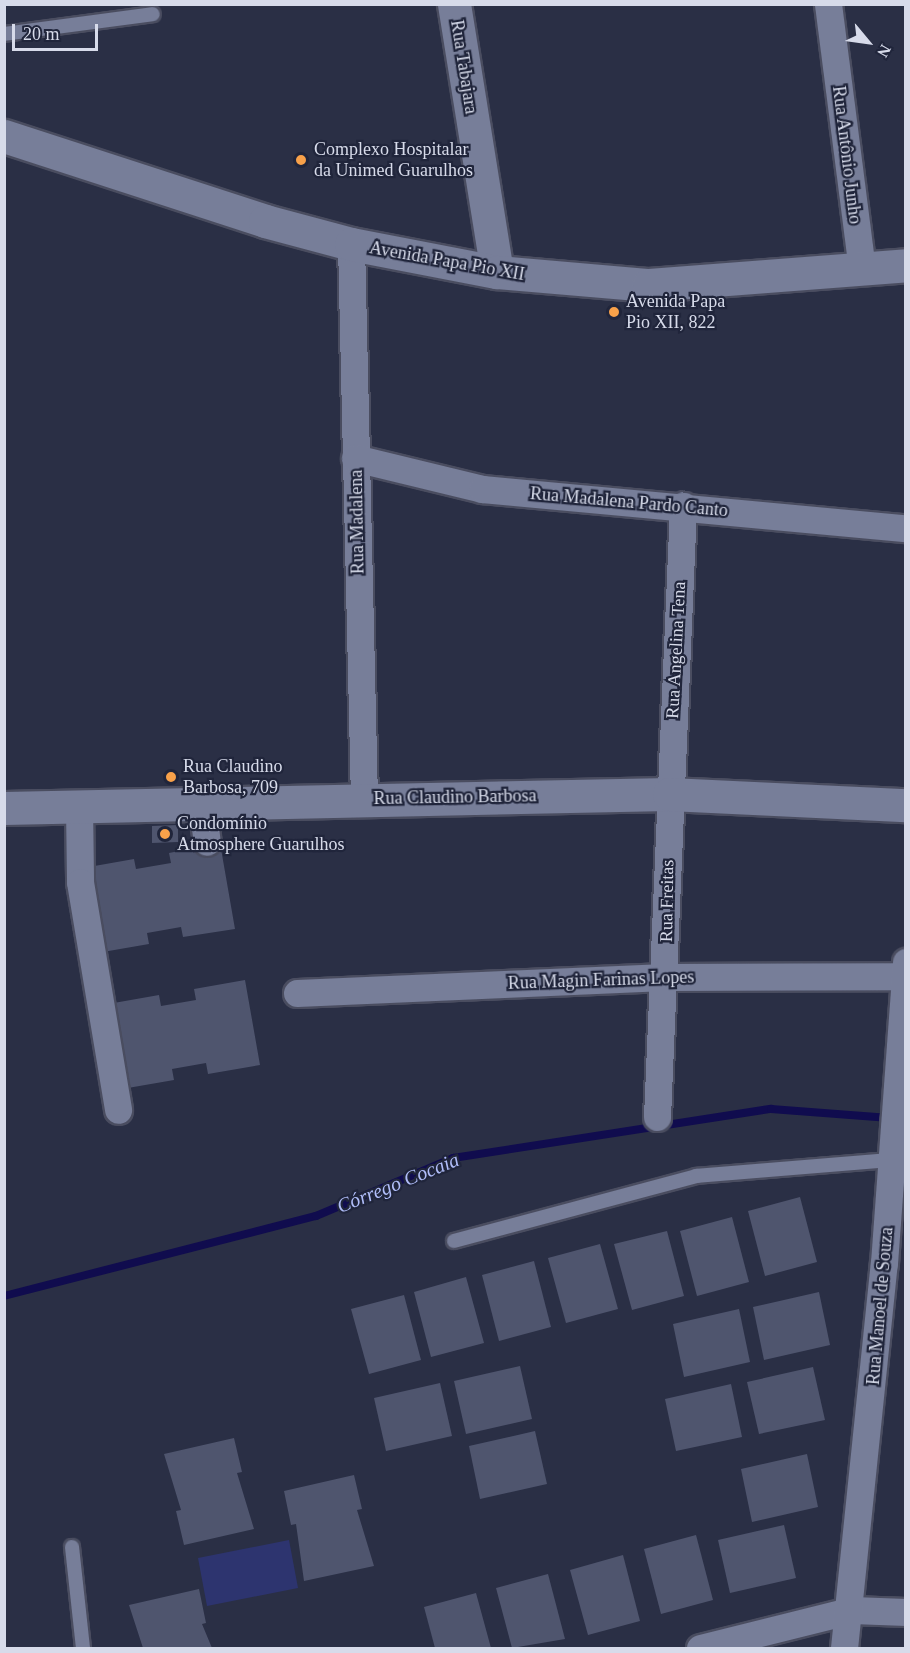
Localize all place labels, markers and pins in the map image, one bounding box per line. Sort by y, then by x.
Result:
place label: Complexo Hospitalar da Unimed Guarulhos [314,139,473,182]
marker: Complexo Hospitalar da Unimed Guarulhos [292,151,310,169]
place label: Avenida Papa Pio XII, 822 [626,291,725,334]
marker: Avenida Papa Pio XII, 822 [607,305,621,319]
place label: Rua Claudino Barbosa, 709 [183,756,282,798]
marker: Rua Claudino Barbosa, 709 [164,770,178,784]
place label: Condomínio Atmosphere Guarulhos [177,813,344,856]
marker: Condomínio Atmosphere Guarulhos [158,827,172,841]

